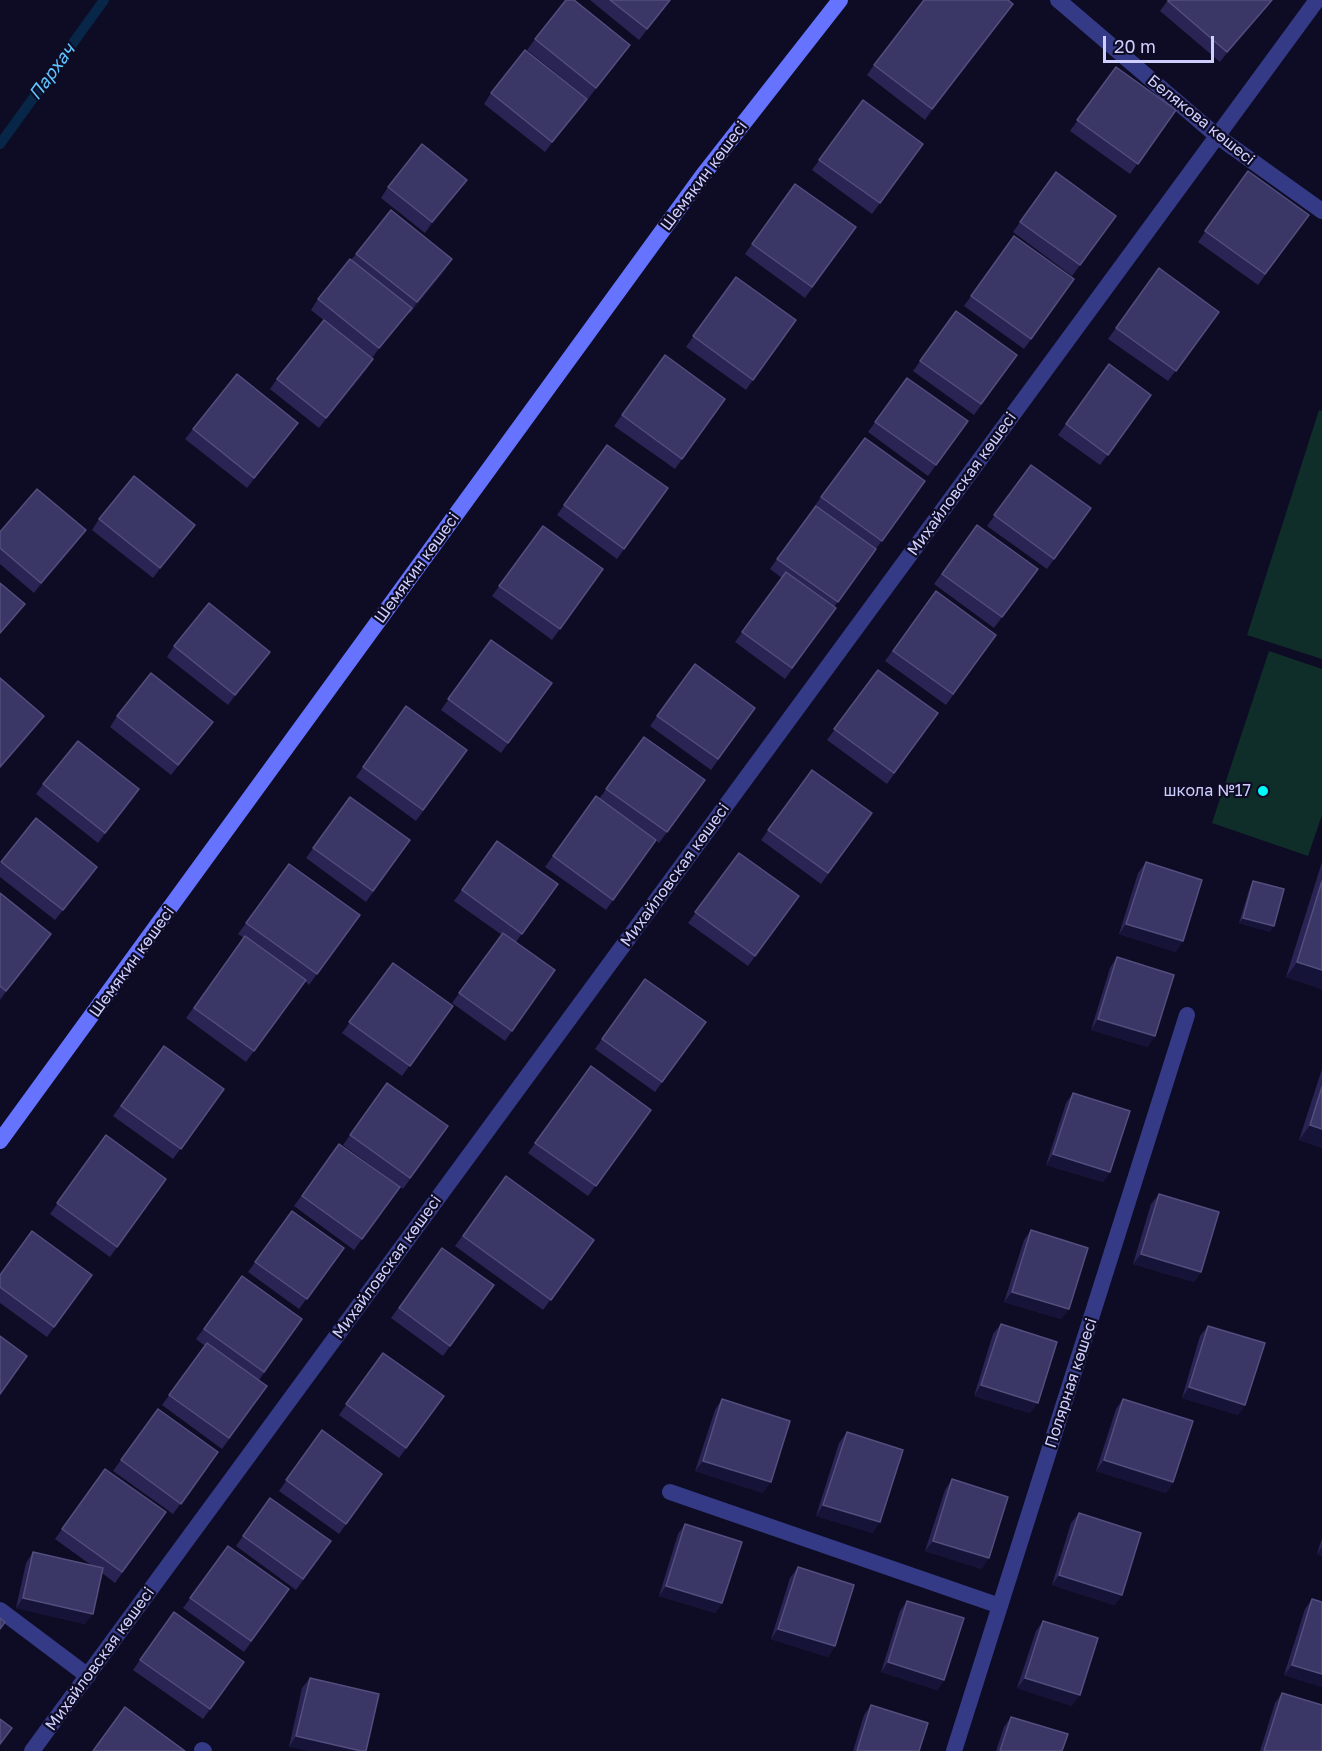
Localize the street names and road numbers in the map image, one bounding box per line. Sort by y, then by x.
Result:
street label: Белякова көшесі [1143,71,1259,169]
street label: Шемякин көшесі [657,118,751,234]
street label: Михайловская көшесі [904,409,1020,559]
street label: Шемякин көшесі [370,509,464,627]
street label: Михайловская көшесі [617,800,733,950]
street label: Шемякин көшесі [85,903,179,1021]
street label: Михайловская көшесі [329,1192,445,1342]
street label: Полярная көшесі [1041,1316,1101,1450]
street label: Михайловская көшесі [42,1584,158,1734]

